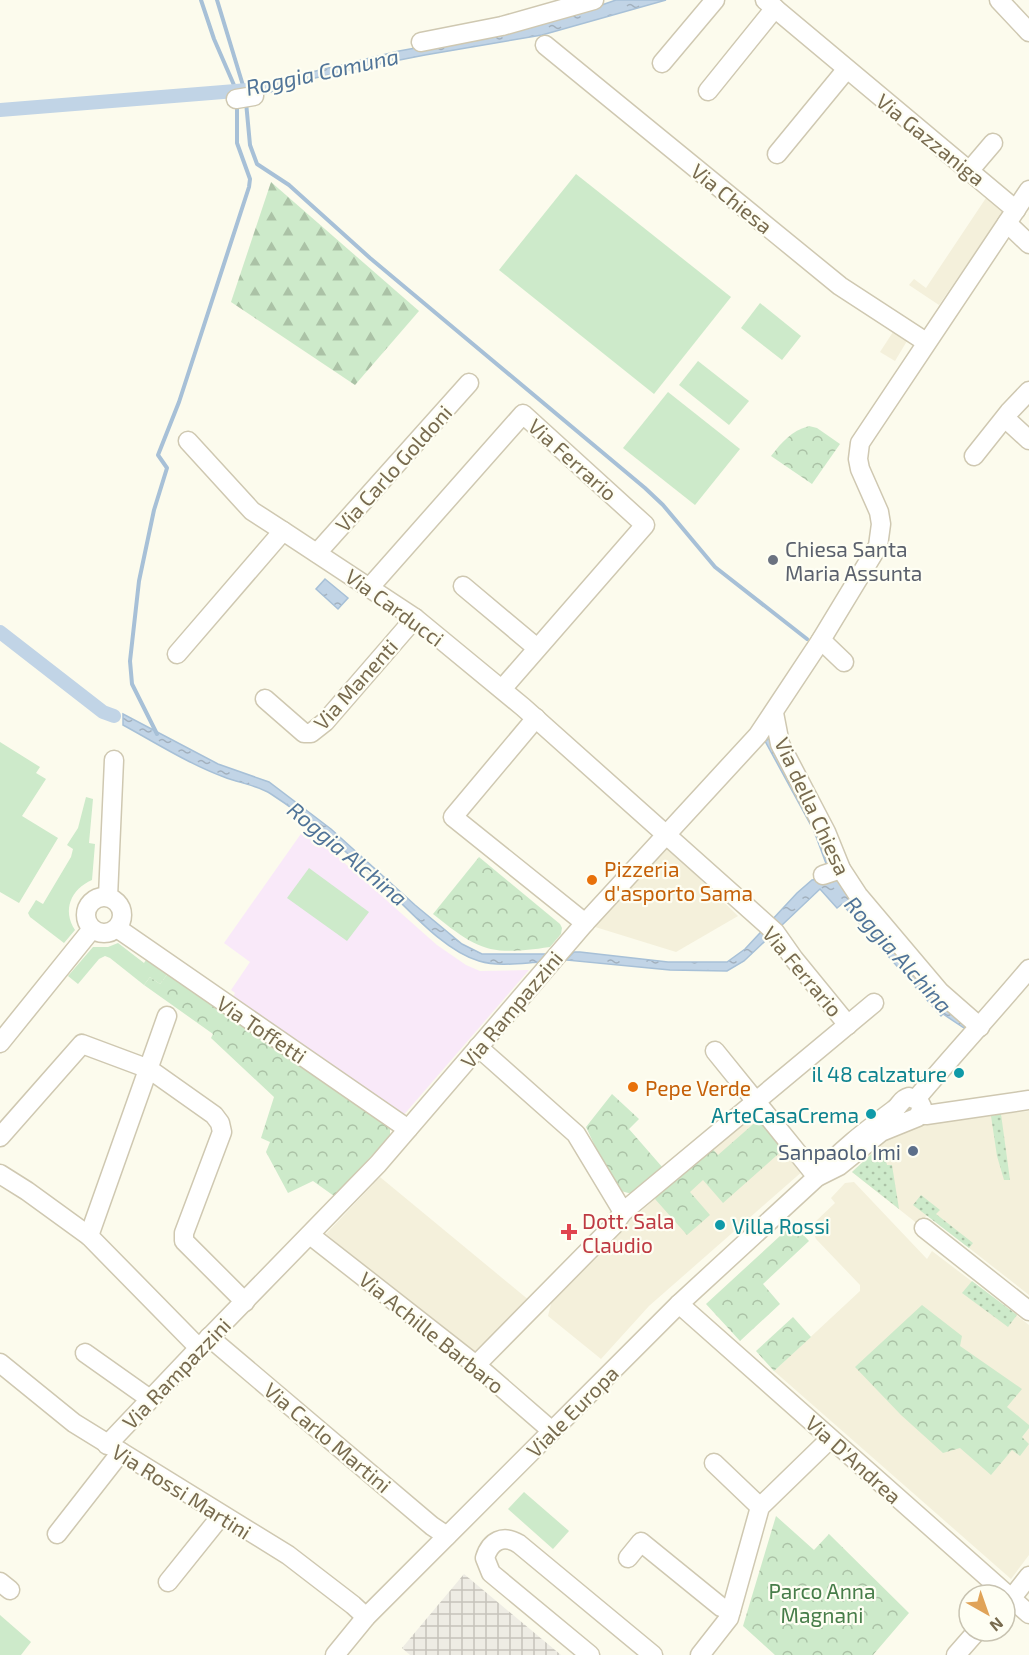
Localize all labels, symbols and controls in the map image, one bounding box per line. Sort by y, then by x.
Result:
water label: Roggia Comuna [243,42,401,100]
street label: Via Gazzaniga [872,88,990,190]
street label: Via Chiesa [686,158,778,238]
street label: Via Carlo Goldoni [330,400,456,536]
street label: Via Ferrario [524,413,622,505]
place label: Chiesa Santa Maria Assunta [785,536,922,585]
marker: Chiesa Santa Maria Assunta [766,553,780,567]
street label: Via Carducci [341,563,449,651]
street label: Via Manenti [308,634,402,734]
street label: Via della Chiesa [770,733,856,879]
water label: Roggia Alchina [283,796,413,910]
place label: Pizzeria d'asporto Sama [604,856,753,905]
marker: Pizzeria d'asporto Sama [585,873,599,887]
water label: Roggia Alchina [840,890,958,1018]
street label: Via Ferrario [758,921,848,1021]
street label: Via Rampazzini [455,945,567,1073]
street label: Via Toffetti [212,990,312,1068]
place label: il 48 calzature [811,1061,947,1086]
marker: il 48 calzature [952,1066,966,1080]
place label: Pepe Verde [645,1075,751,1100]
marker: Pepe Verde [626,1080,640,1094]
place label: ArteCasaCrema [711,1102,859,1127]
marker: ArteCasaCrema [864,1107,878,1121]
place label: Sanpaolo Imi [778,1139,901,1164]
marker: Sanpaolo Imi [906,1144,920,1158]
place label: Dott. Sala Claudio [582,1208,674,1257]
place label: Villa Rossi [732,1213,830,1238]
marker: Villa Rossi [713,1218,727,1232]
marker: Dott. Sala Claudio [560,1223,578,1241]
street label: Via Achille Barbaro [354,1266,510,1398]
street label: Via Rampazzini [117,1312,235,1434]
street label: Viale Europa [521,1360,623,1462]
street label: Via Carlo Martini [259,1377,397,1497]
street label: Via D'Andrea [801,1410,907,1508]
street label: Via Rossi Martini [108,1438,256,1544]
park label: Parco Anna Magnani [768,1578,876,1627]
north arrow [957,1583,1017,1643]
text: N [986,1614,1007,1636]

